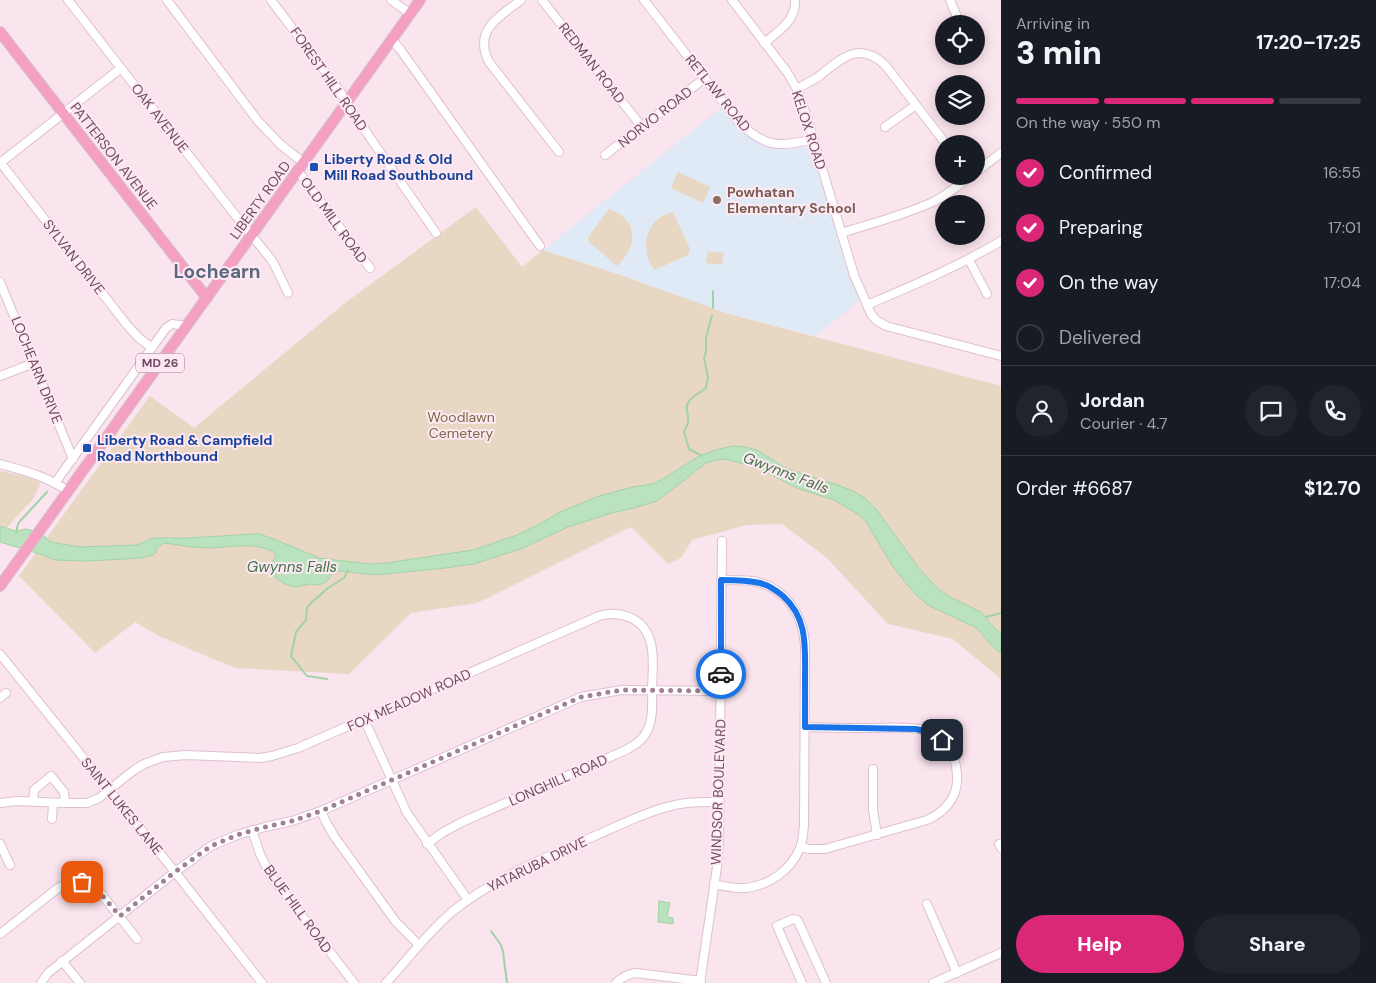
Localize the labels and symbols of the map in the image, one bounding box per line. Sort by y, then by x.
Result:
street label: REDMAN ROAD [555,19,629,107]
street label: FOREST HILL ROAD [286,24,372,134]
street label: RETLAW ROAD [681,51,755,135]
street label: OAK AVENUE [127,80,193,156]
street label: NORVO ROAD [614,82,696,152]
street label: KELOX ROAD [788,88,830,172]
street label: PATTERSON AVENUE [66,99,162,213]
place label: Liberty Road & Old Mill Road Southbound [324,150,473,184]
street label: LIBERTY ROAD [226,157,294,243]
marker: Liberty Road & Old Mill Road Southbound [308,161,320,173]
street label: OLD MILL ROAD [297,173,371,267]
place label: Powhatan Elementary School [727,183,856,217]
marker: Powhatan Elementary School [711,194,723,206]
street label: SYLVAN DRIVE [39,216,109,298]
district label: Lochearn [173,259,261,284]
street label: LOCHEARN DRIVE [7,314,67,426]
road number: MD 26 [136,353,184,372]
park label: Woodlawn Cemetery [427,408,495,442]
place label: Liberty Road & Campfield Road Northbound [97,431,272,465]
marker: Liberty Road & Campfield Road Northbound [81,442,93,454]
water label: Gwynns Falls [740,447,832,499]
water label: Gwynns Falls [247,557,337,577]
courier [696,649,746,699]
street label: FOX MEADOW ROAD [344,665,474,735]
street label: WINDSOR BOULEVARD [706,719,730,865]
pin [921,719,963,761]
street label: LONGHILL ROAD [506,750,610,810]
street label: SAINT LUKES LANE [77,754,167,858]
street label: YATARUBA DRIVE [484,832,590,896]
pin [61,861,103,903]
street label: BLUE HILL ROAD [260,861,336,957]

